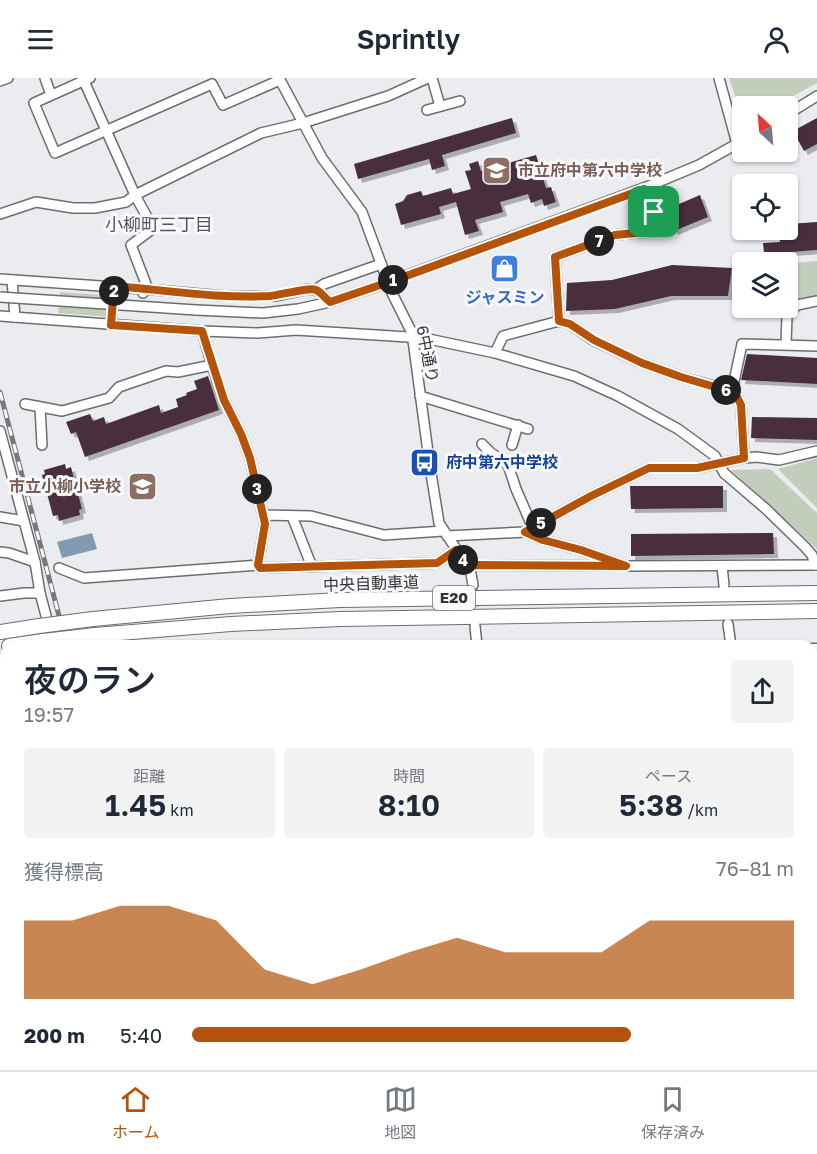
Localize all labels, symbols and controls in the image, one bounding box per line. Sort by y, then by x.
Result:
icon: menu [24,23,57,56]
text: Sprintly [357,23,460,55]
icon: person [760,23,793,56]
north arrow [732,96,798,162]
map controls [732,96,798,318]
school or university icon: 市立府中第六中学校 [481,154,513,186]
place label: 市立府中第六中学校 [518,160,662,180]
button: locate [732,174,798,240]
pin [628,186,679,237]
icon: arrive [637,195,670,228]
district label: 小柳町三丁目 [105,213,213,235]
pin: 7 [584,226,614,256]
text: 7 [595,231,603,251]
button: layers [732,252,798,318]
shop icon: ジャスミン [489,253,521,285]
pin: 1 [378,265,408,295]
text: 1 [389,270,397,290]
pin: 2 [99,276,129,306]
text: 2 [109,281,119,301]
place label: ジャスミン [465,287,545,307]
street label: 6中通り [413,324,443,384]
pin: 6 [711,375,741,405]
text: 6 [721,380,731,400]
bus stop icon: 府中第六中学校 [409,446,441,478]
place label: 府中第六中学校 [446,452,558,472]
school or university icon: 市立小柳小学校 [126,470,158,502]
pin: 3 [242,474,272,504]
place label: 市立小柳小学校 [9,476,121,496]
text: 3 [252,479,262,499]
pin: 5 [526,508,556,538]
text: 5 [536,513,546,533]
pin: 4 [448,545,478,575]
text: 4 [458,550,468,570]
street label: 中央自動車道 [323,571,419,595]
road number: E20 [433,586,475,610]
text: 夜のラン [24,660,156,699]
button: share [731,660,794,723]
text: 19:57 [24,702,74,726]
text: 距離 [133,766,165,786]
text: 時間 [393,766,425,786]
text: ペース [645,766,692,786]
text: 1.45 [105,787,166,823]
text: 8:10 [378,787,440,823]
text: 5:38 [619,787,683,823]
text: km [166,800,194,820]
text: /km [683,800,718,820]
text: 76–81 m [716,856,794,880]
text: 獲得標高 [24,859,104,883]
text: 200 m [24,1023,85,1047]
text: 5:40 [120,1023,162,1047]
tab: ホーム [112,1083,160,1143]
tab: 地図 [384,1083,417,1143]
tab: 保存済み [641,1083,705,1143]

